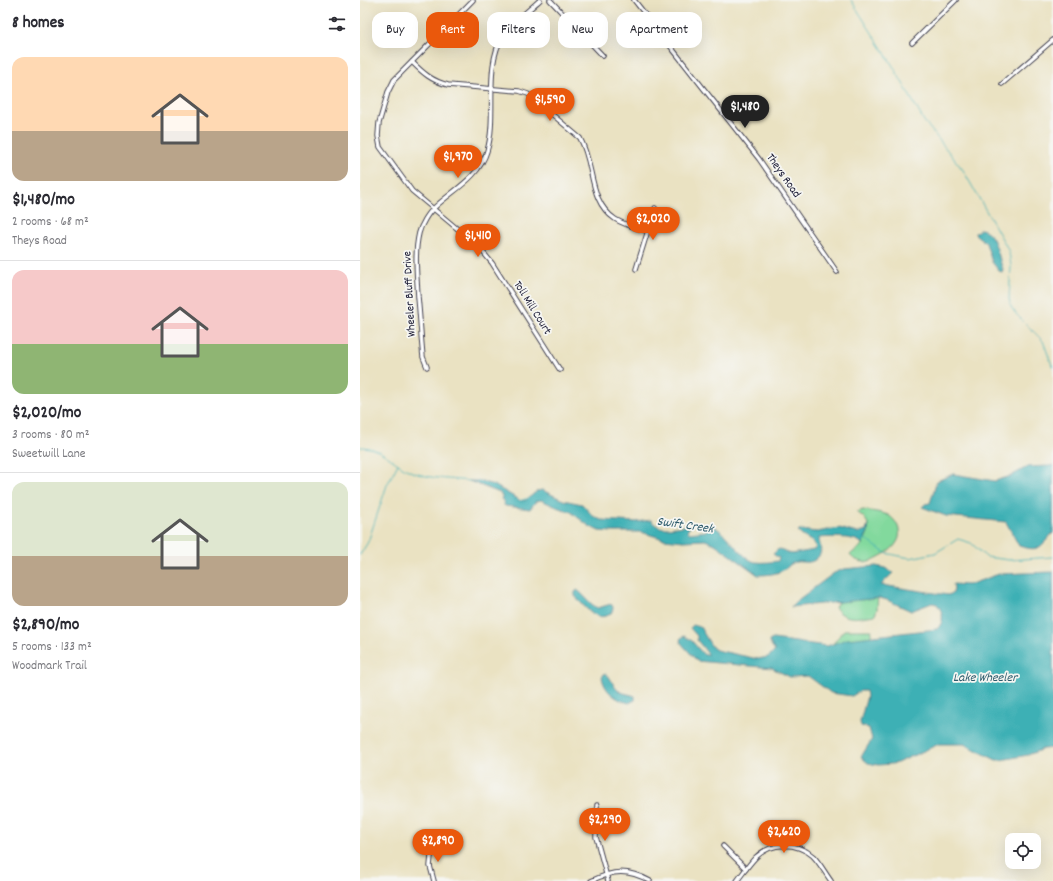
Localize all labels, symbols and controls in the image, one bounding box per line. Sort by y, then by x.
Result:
text: 8 homes [12,12,64,36]
chip: Buy [372,12,418,48]
chip: Rent [426,12,479,48]
chip: Filters [487,12,550,48]
chip: New [558,12,608,48]
chip: Apartment [616,12,702,48]
icon: filters [326,13,348,35]
icon: home [144,83,216,155]
pin: $1,590 [517,88,583,122]
text: $1,590 [535,91,565,110]
pin: $1,480 [712,95,778,129]
text: $1,480 [730,98,760,117]
pin: $1,970 [425,145,491,179]
text: $1,970 [443,148,473,167]
street label: Theys Road [762,150,804,202]
text: $1,480/mo [12,189,75,213]
pin: $2,020 [620,207,686,241]
text: $2,020 [636,210,670,229]
text: 2 rooms · 68 m² [12,213,89,232]
pin: $1,410 [445,224,511,258]
text: $1,410 [464,227,492,246]
text: Theys Road [12,232,67,251]
street label: Wheeler Bluff Drive [399,251,421,337]
street label: Toll Mill Court [509,278,556,339]
icon: home [144,296,216,368]
text: $2,020/mo [12,402,81,426]
text: 3 rooms · 80 m² [12,426,89,445]
text: Sweetwill Lane [12,445,85,464]
icon: home [144,508,216,580]
water label: Swift Creek [656,513,716,540]
text: $2,890/mo [12,614,79,638]
text: 5 rooms · 133 m² [12,638,92,657]
text: Woodmark Trail [12,657,87,676]
water label: Lake Wheeler [953,669,1019,688]
pin: $2,290 [572,808,638,842]
text: $2,290 [588,811,622,830]
pin: $2,620 [751,820,817,854]
text: $2,620 [767,823,801,842]
pin: $2,890 [405,829,471,863]
text: $2,890 [422,832,455,851]
map controls [1005,833,1041,869]
button: locate [1005,833,1041,869]

